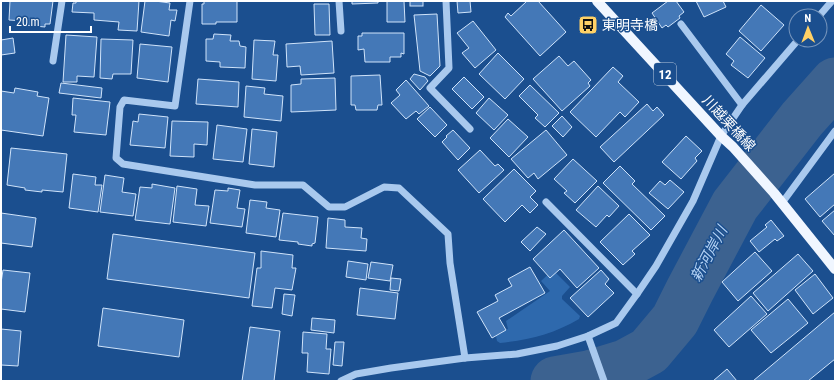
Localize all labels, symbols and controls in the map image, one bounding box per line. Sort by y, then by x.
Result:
scale bar [10,8,91,34]
north arrow [788,8,828,48]
text: N [804,12,812,25]
bus stop icon: 東明寺橋 [577,14,599,36]
text: 20 m [16,15,40,29]
place label: 東明寺橋 [602,17,658,33]
road number: 12 [654,63,676,85]
street label: 川越栗橋線 [699,92,759,154]
water label: 新河岸川 [687,222,732,285]

